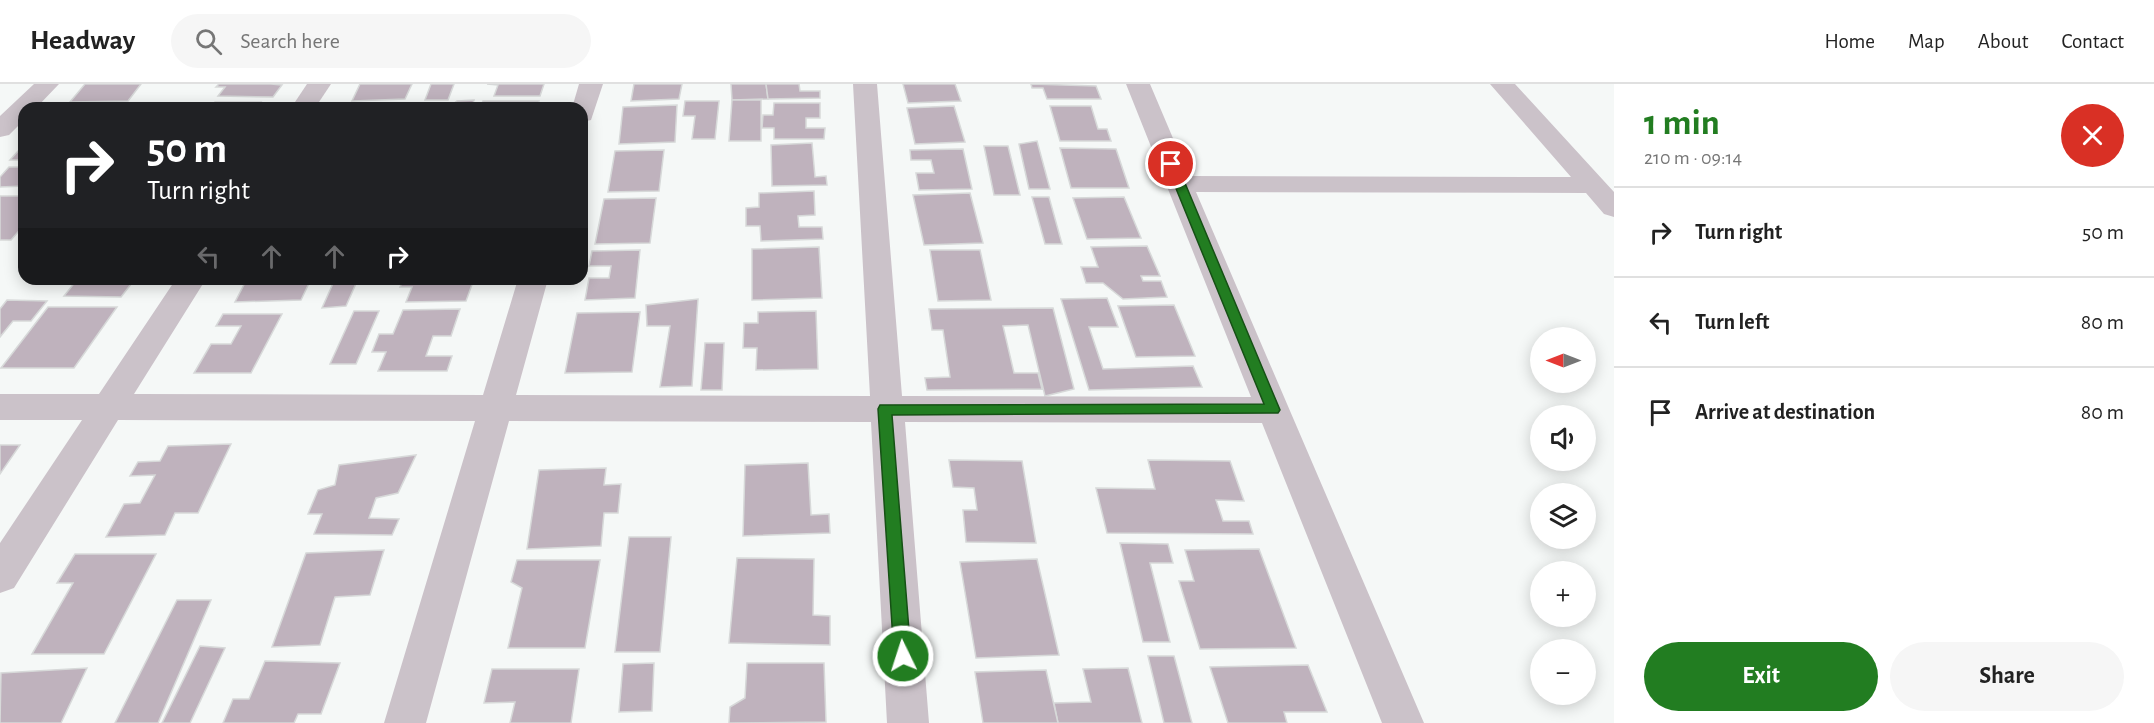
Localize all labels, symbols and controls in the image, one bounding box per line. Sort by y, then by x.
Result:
search box [171,14,591,68]
icon: search [192,25,225,58]
text: Headway [30,27,135,55]
text: Search here [240,30,340,52]
text: Home [1824,31,1875,52]
text: Map [1908,31,1945,52]
text: About [1978,31,2028,52]
text: Contact [2061,31,2124,52]
button: close [2061,104,2124,167]
text: 1 min [1644,105,1720,141]
icon: right [48,126,126,204]
text: 50 m [147,128,227,170]
pin [1145,138,1196,189]
icon: arrive [1154,147,1187,180]
text: 210 m · 09:14 [1644,148,1742,168]
text: Turn right [147,177,250,204]
icon: right [1644,216,1677,249]
text: Turn right [1695,221,1782,243]
text: 50 m [2082,221,2124,243]
icon: left [192,240,225,273]
icon: ahead [255,240,288,273]
icon: ahead [318,240,351,273]
icon: right [381,240,414,273]
icon: left [1644,306,1677,339]
text: Turn left [1695,311,1769,333]
text: 80 m [2081,311,2124,333]
north arrow [1530,327,1596,393]
map controls [1530,327,1596,705]
icon: arrive [1644,396,1677,429]
text: Arrive at destination [1695,401,1875,423]
text: 80 m [2081,401,2124,423]
button: sound [1530,405,1596,471]
button: layers [1530,483,1596,549]
button: + [1530,561,1596,627]
position arrow [871,624,935,688]
button: − [1530,639,1596,705]
button: Exit [1644,642,1878,711]
button: Share [1890,642,2124,711]

